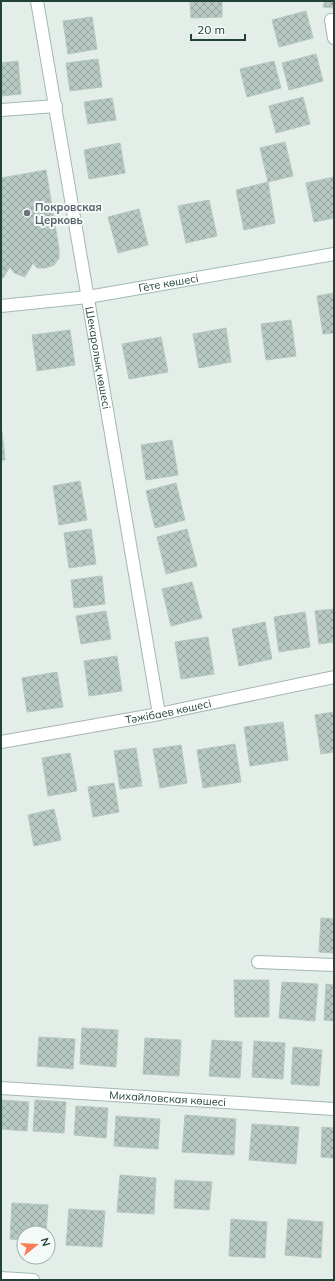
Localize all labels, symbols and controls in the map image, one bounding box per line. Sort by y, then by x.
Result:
scale bar [191,16,245,42]
text: 20 m [197,22,225,37]
place label: Покровская Церковь [35,200,102,227]
marker: Покровская Церковь [22,208,32,218]
street label: Гёте көшесі [137,271,199,295]
street label: Шекаралық көшесі [82,305,114,410]
street label: Тәжібаев көшесі [124,696,213,727]
street label: Михайловская көшесі [109,1088,227,1109]
north arrow [16,1225,56,1265]
text: N [38,1236,53,1248]

